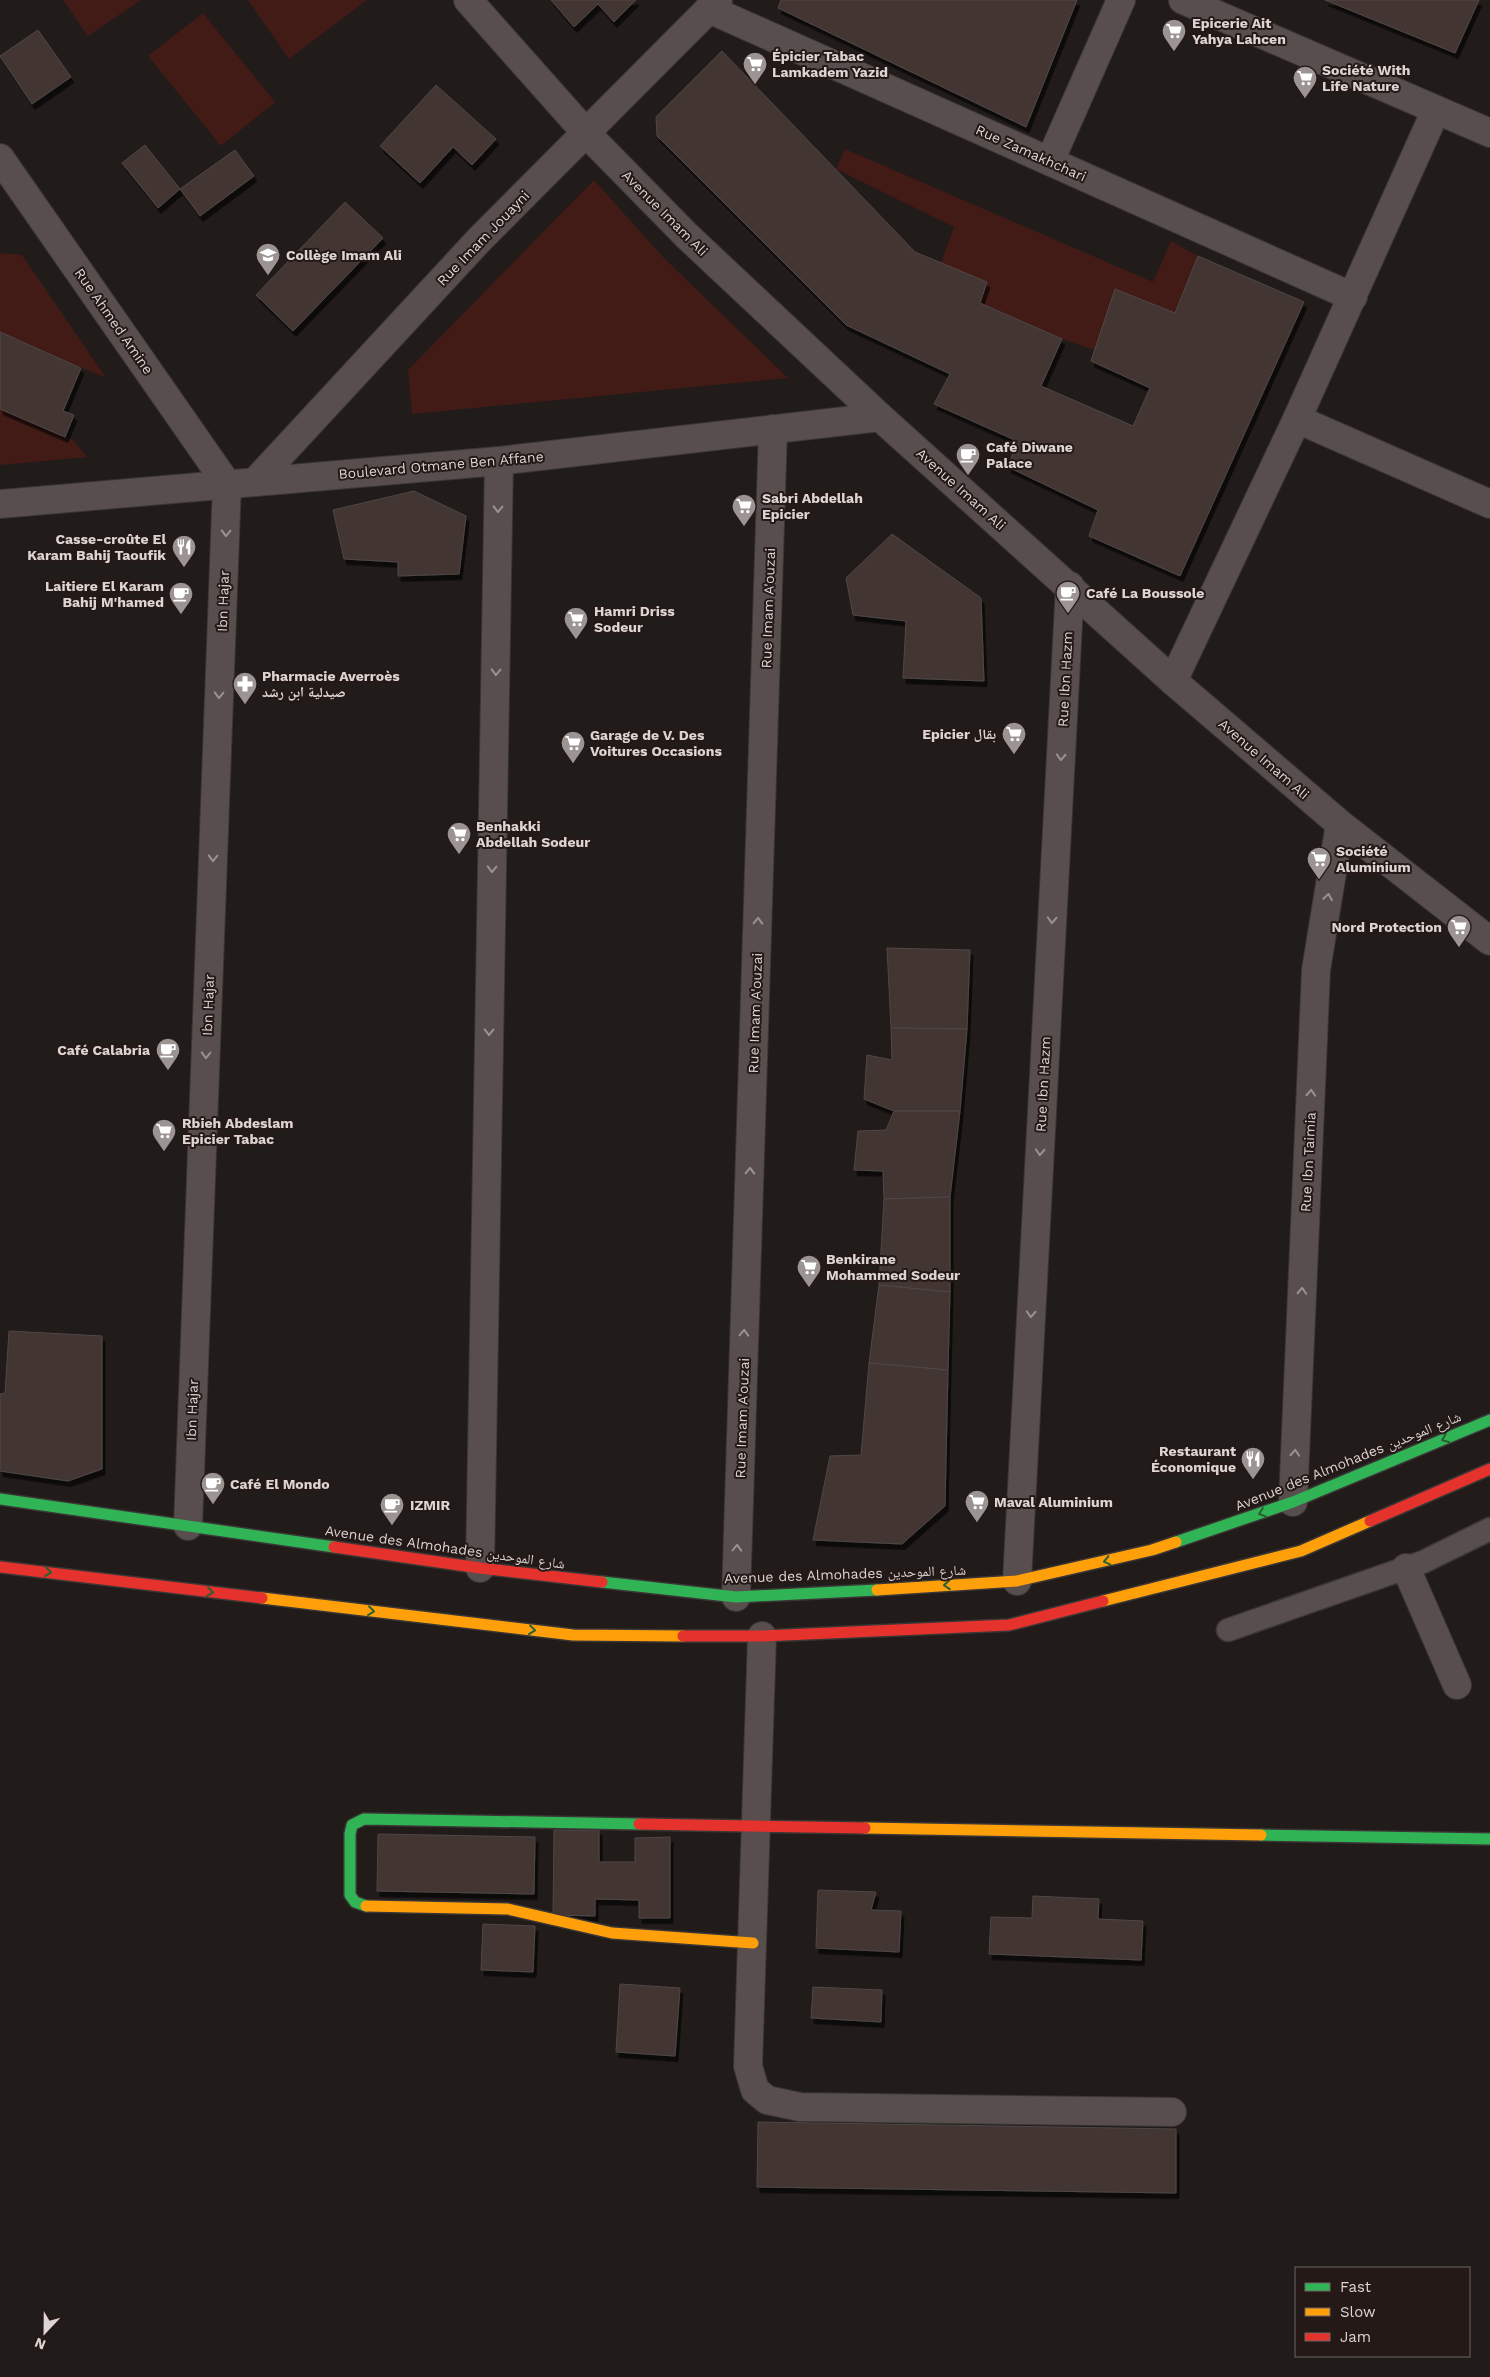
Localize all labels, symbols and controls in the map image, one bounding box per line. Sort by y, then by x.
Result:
place label: Epicerie Ait Yahya Lahcen [1192,15,1286,47]
supermarket icon: Epicerie Ait Yahya Lahcen [1161,18,1187,52]
place label: Épicier Tabac Lamkadem Yazid [772,48,888,80]
supermarket icon: Épicier Tabac Lamkadem Yazid [742,51,768,85]
place label: Société With Life Nature [1322,62,1410,94]
supermarket icon: Société With Life Nature [1292,65,1318,99]
street label: Rue Zamakhchari [973,121,1089,185]
street label: Avenue Imam Ali [619,167,711,259]
street label: Rue Imam Jouayni [434,187,532,289]
school or university icon: Collège Imam Ali [255,242,281,276]
place label: Collège Imam Ali [286,247,402,263]
street label: Rue Ahmed Amine [71,265,157,377]
place label: Café Diwane Palace [986,439,1073,471]
cafe icon: Café Diwane Palace [955,442,981,476]
street label: Avenue Imam Ali [913,445,1009,533]
street label: Boulevard Otmane Ben Affane [338,448,544,482]
place label: Sabri Abdellah Epicier [762,490,863,522]
supermarket icon: Sabri Abdellah Epicier [731,493,757,527]
one-way arrow [493,506,504,514]
one-way arrow [220,529,231,537]
place label: Casse-croûte El Karam Bahij Taoufik [27,531,166,563]
restaurant icon: Casse-croûte El Karam Bahij Taoufik [171,534,197,568]
street label: Rue Imam A'ouzai [758,548,778,668]
street label: Ibn Hajar [214,570,232,632]
place label: Laitiere El Karam Bahij M'hamed [45,578,164,610]
cafe icon: Café La Boussole [1055,580,1081,614]
cafe icon: Laitiere El Karam Bahij M'hamed [168,581,194,615]
place label: Café La Boussole [1086,585,1204,601]
place label: Hamri Driss Sodeur [594,603,675,635]
supermarket icon: Hamri Driss Sodeur [563,606,589,640]
street label: Rue Ibn Hazm [1055,631,1075,727]
place label: Pharmacie Averroès صيدلية ابن رشد [262,668,400,701]
one-way arrow [490,668,501,676]
pharmacy icon: Pharmacie Averroès صيدلية ابن رشد [232,671,258,705]
one-way arrow [214,692,225,700]
street label: Avenue Imam Ali [1216,715,1312,803]
supermarket icon: Epicier بقال [1001,721,1027,755]
place label: Epicier بقال [922,726,996,743]
place label: Garage de V. Des Voitures Occasions [590,727,722,759]
supermarket icon: Garage de V. Des Voitures Occasions [560,730,586,764]
one-way arrow [1055,754,1066,762]
place label: Benhakki Abdellah Sodeur [476,818,590,850]
supermarket icon: Benhakki Abdellah Sodeur [446,821,472,855]
place label: Société Aluminium [1336,843,1411,875]
supermarket icon: Société Aluminium [1306,846,1332,880]
one-way arrow [208,854,219,862]
one-way arrow [487,866,497,874]
one-way arrow [1323,893,1333,901]
supermarket icon: Nord Protection [1446,914,1472,948]
one-way arrow [1046,916,1057,924]
one-way arrow [752,917,763,925]
place label: Nord Protection [1332,919,1442,935]
street label: Rue Imam A'ouzai [745,953,765,1073]
street label: Ibn Hajar [199,974,217,1036]
one-way arrow [484,1028,494,1036]
street label: Rue Ibn Hazm [1033,1036,1053,1132]
cafe icon: Café Calabria [155,1037,181,1071]
place label: Café Calabria [57,1042,151,1058]
one-way arrow [200,1051,211,1059]
one-way arrow [1305,1089,1316,1097]
street label: Rue Ibn Taimia [1297,1111,1319,1212]
place label: Rbieh Abdeslam Epicier Tabac [182,1115,294,1147]
supermarket icon: Rbieh Abdeslam Epicier Tabac [151,1118,177,1152]
one-way arrow [1034,1148,1045,1156]
one-way arrow [744,1167,755,1175]
place label: Benkirane Mohammed Sodeur [826,1251,960,1283]
supermarket icon: Benkirane Mohammed Sodeur [796,1254,822,1288]
one-way arrow [1297,1287,1307,1294]
one-way arrow [1025,1310,1036,1318]
one-way arrow [739,1329,750,1337]
street label: Rue Imam A'ouzai [732,1358,752,1478]
street label: Ibn Hajar [183,1379,201,1441]
street label: Avenue des Almohades شارع الموحدين [1233,1408,1464,1516]
one-way arrow [1441,1432,1450,1443]
place label: Restaurant Économique [1151,1443,1236,1475]
restaurant icon: Restaurant Économique [1240,1446,1266,1480]
one-way arrow [1290,1449,1300,1456]
cafe icon: Café El Mondo [200,1471,226,1505]
place label: Café El Mondo [230,1476,330,1492]
supermarket icon: Maval Aluminium [964,1489,990,1523]
cafe icon: IZMIR [379,1492,405,1526]
place label: Maval Aluminium [994,1494,1113,1510]
place label: IZMIR [410,1497,451,1513]
one-way arrow [1258,1507,1267,1517]
street label: Avenue des Almohades شارع الموحدين [324,1522,566,1574]
one-way arrow [732,1544,743,1552]
one-way arrow [1102,1555,1111,1566]
street label: Avenue des Almohades شارع الموحدين [724,1562,966,1588]
one-way arrow [45,1566,53,1577]
one-way arrow [942,1580,950,1591]
one-way arrow [206,1586,214,1597]
one-way arrow [367,1605,375,1616]
one-way arrow [529,1624,537,1635]
legend [1295,2267,1470,2357]
text: Fast [1340,2278,1372,2296]
text: Slow [1340,2303,1376,2321]
north arrow [20,2307,70,2357]
text: Jam [1340,2328,1371,2346]
text: N [32,2335,48,2353]

